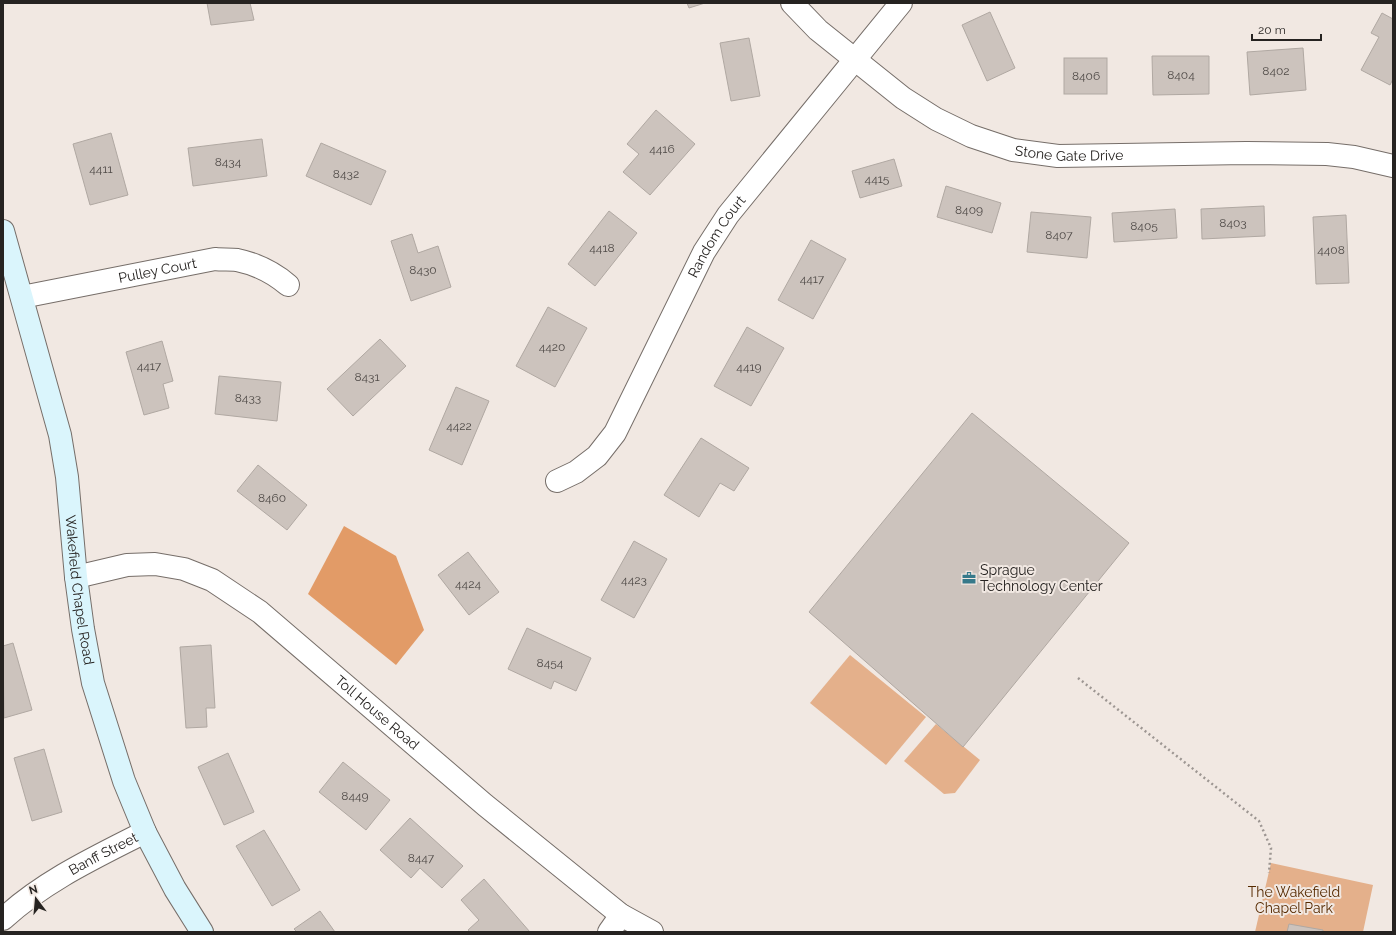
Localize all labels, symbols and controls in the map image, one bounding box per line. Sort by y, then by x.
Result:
scale bar [1252,16,1321,42]
text: 20 m [1258,23,1286,37]
house number: 8402 [1262,64,1290,78]
house number: 8404 [1167,68,1195,82]
house number: 8406 [1072,69,1100,83]
house number: 4416 [649,142,675,156]
street label: Stone Gate Drive [1014,142,1123,164]
house number: 8434 [215,155,242,169]
house number: 4411 [89,162,113,176]
house number: 8432 [333,167,359,181]
house number: 4415 [865,172,890,186]
street label: Random Court [685,192,749,280]
house number: 8409 [955,203,983,217]
house number: 8403 [1219,216,1247,230]
house number: 8405 [1130,219,1158,233]
house number: 8407 [1045,228,1073,242]
house number: 4418 [589,241,615,255]
house number: 4408 [1317,243,1345,257]
street label: Pulley Court [117,255,198,286]
house number: 8430 [409,263,437,277]
house number: 4417 [800,272,825,286]
house number: 4420 [539,340,565,354]
house number: 4417 [137,359,162,373]
house number: 4419 [736,360,762,374]
house number: 8431 [354,370,380,384]
house number: 8433 [235,391,261,405]
house number: 4422 [446,419,472,433]
house number: 8460 [258,491,286,505]
street label: Wakefield Chapel Road [62,514,97,666]
place label: Sprague Technology Center [980,562,1103,594]
office icon: Sprague Technology Center [961,570,977,586]
house number: 4423 [621,573,647,587]
house number: 4424 [455,577,481,591]
house number: 8454 [537,656,564,670]
street label: Toll House Road [332,672,422,753]
house number: 8449 [341,789,369,803]
street label: Banff Street [66,829,141,878]
house number: 8447 [408,851,435,865]
north arrow [16,879,56,919]
text: N [28,882,39,897]
park label: The Wakefield Chapel Park [1248,884,1340,916]

